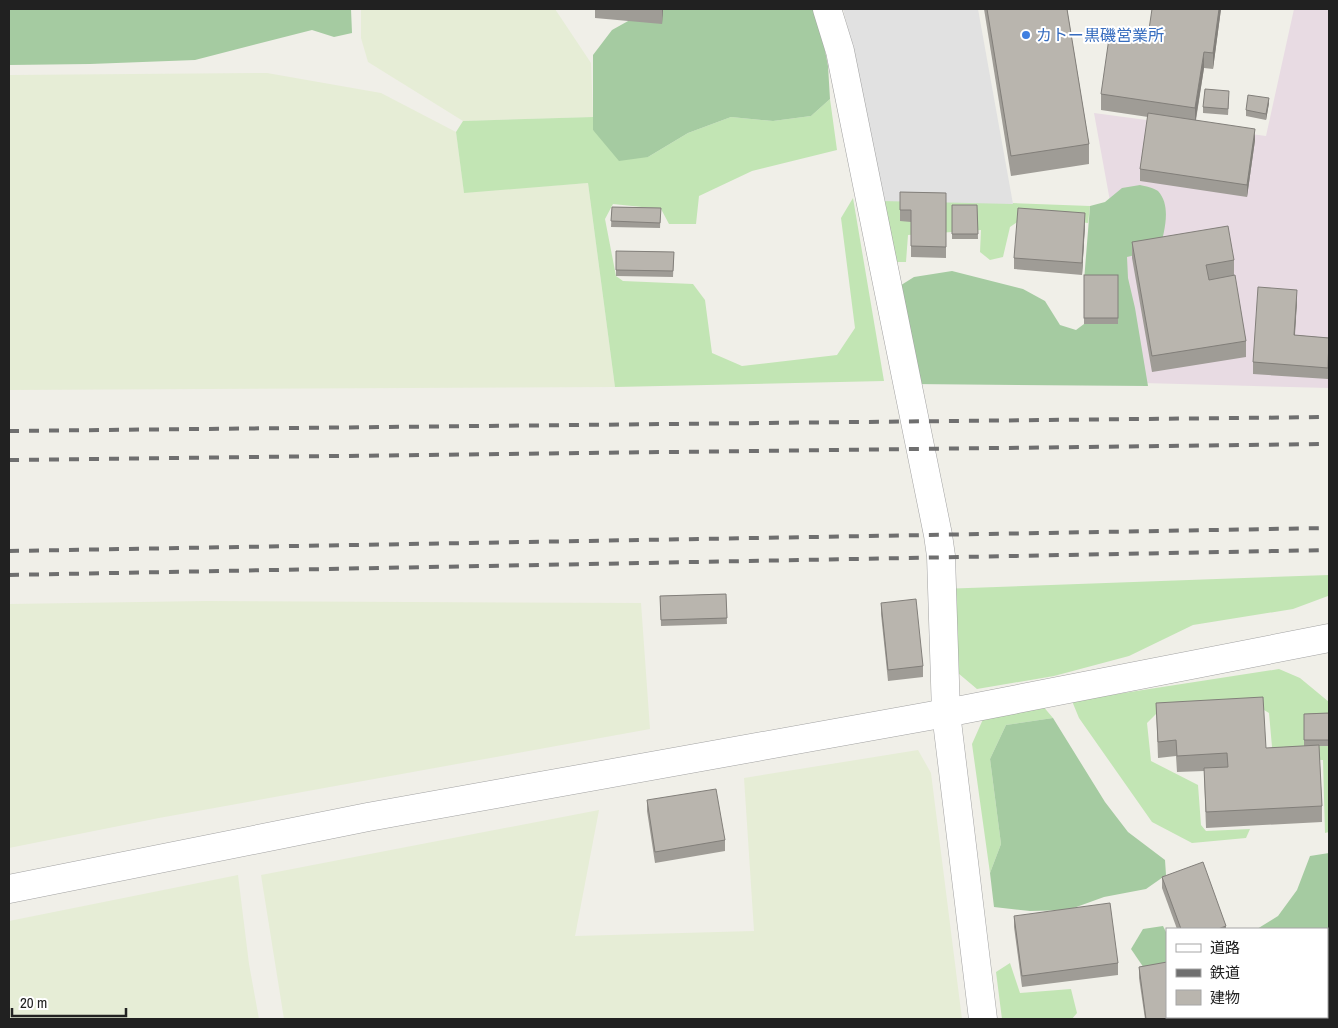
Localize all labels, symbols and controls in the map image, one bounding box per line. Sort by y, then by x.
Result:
place label: カトー黒磯営業所 [1036,24,1164,46]
marker: カトー黒磯営業所 [1020,29,1032,41]
legend [1166,928,1328,1018]
text: 道路 [1210,937,1240,958]
text: 鉄道 [1210,962,1240,983]
scale bar [12,986,126,1018]
text: 建物 [1210,987,1240,1008]
text: 20 m [20,992,47,1013]

